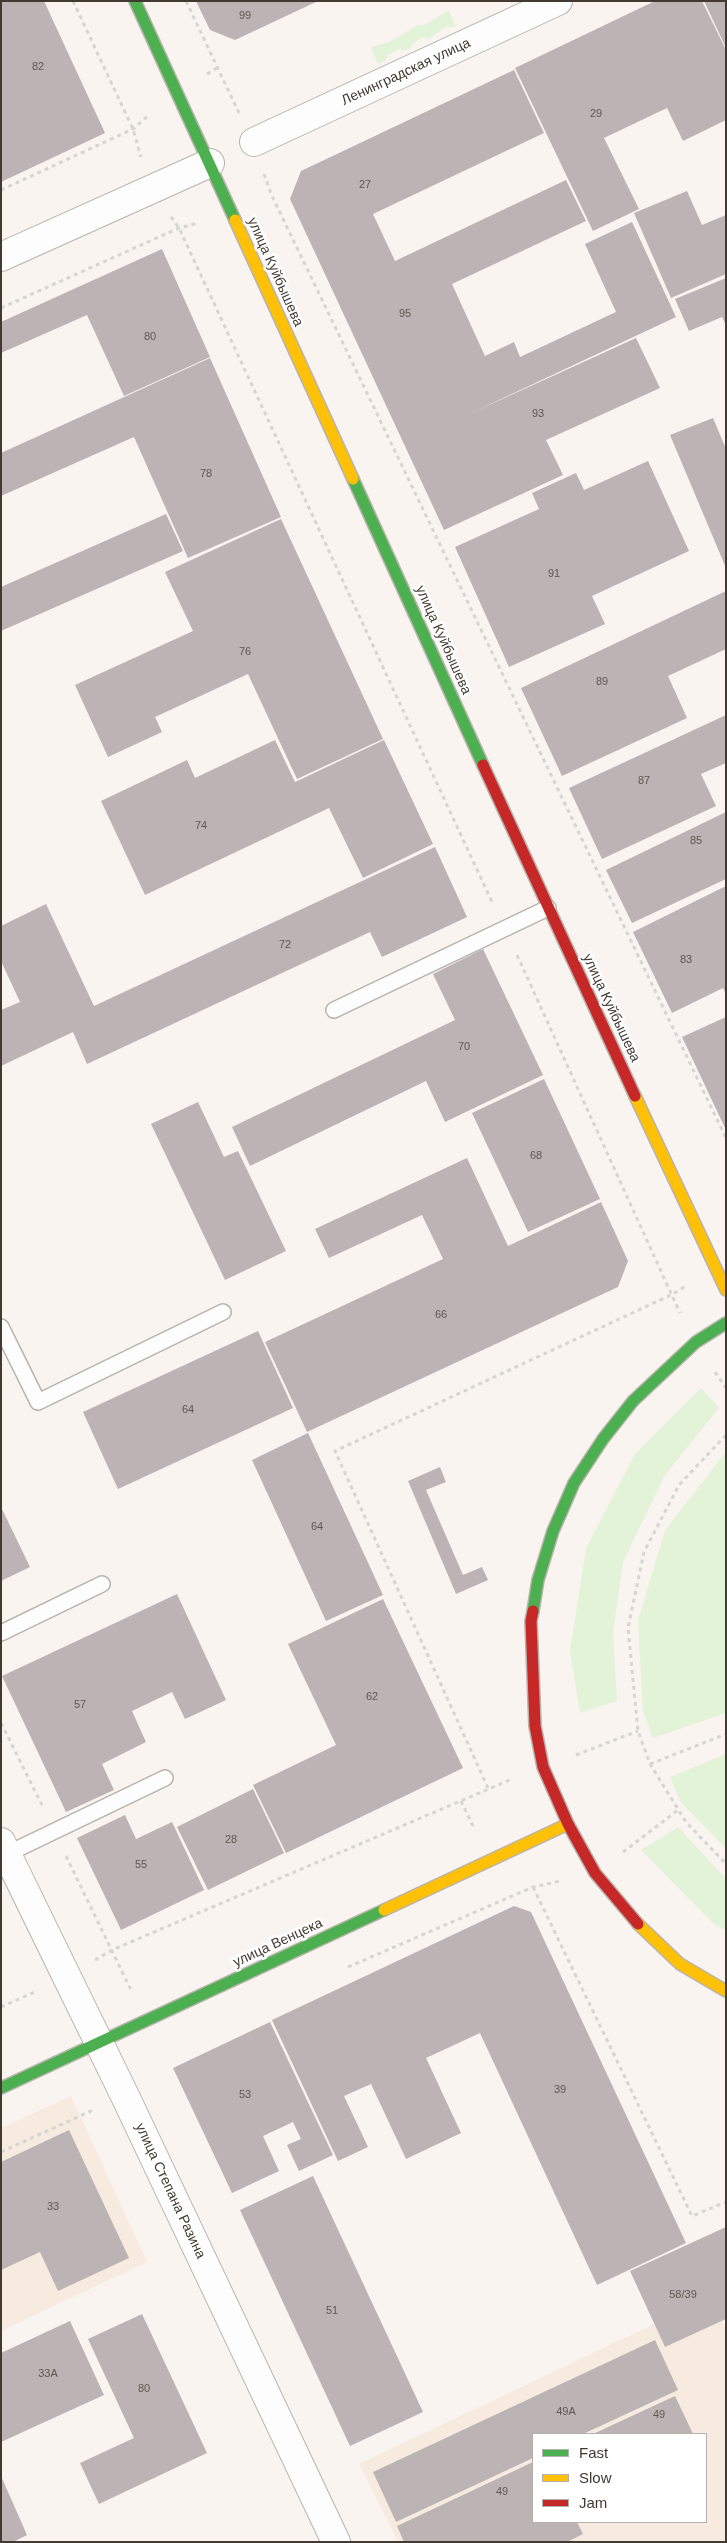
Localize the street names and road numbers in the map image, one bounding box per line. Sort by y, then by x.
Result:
street label: Ленинградская улица [339,35,473,109]
street label: улица Куйбышева [243,215,307,329]
street label: улица Куйбышева [411,583,475,697]
street label: улица Куйбышева [579,951,643,1065]
street label: улица Венцека [230,1915,326,1971]
street label: улица Степана Разина [131,2121,209,2261]

